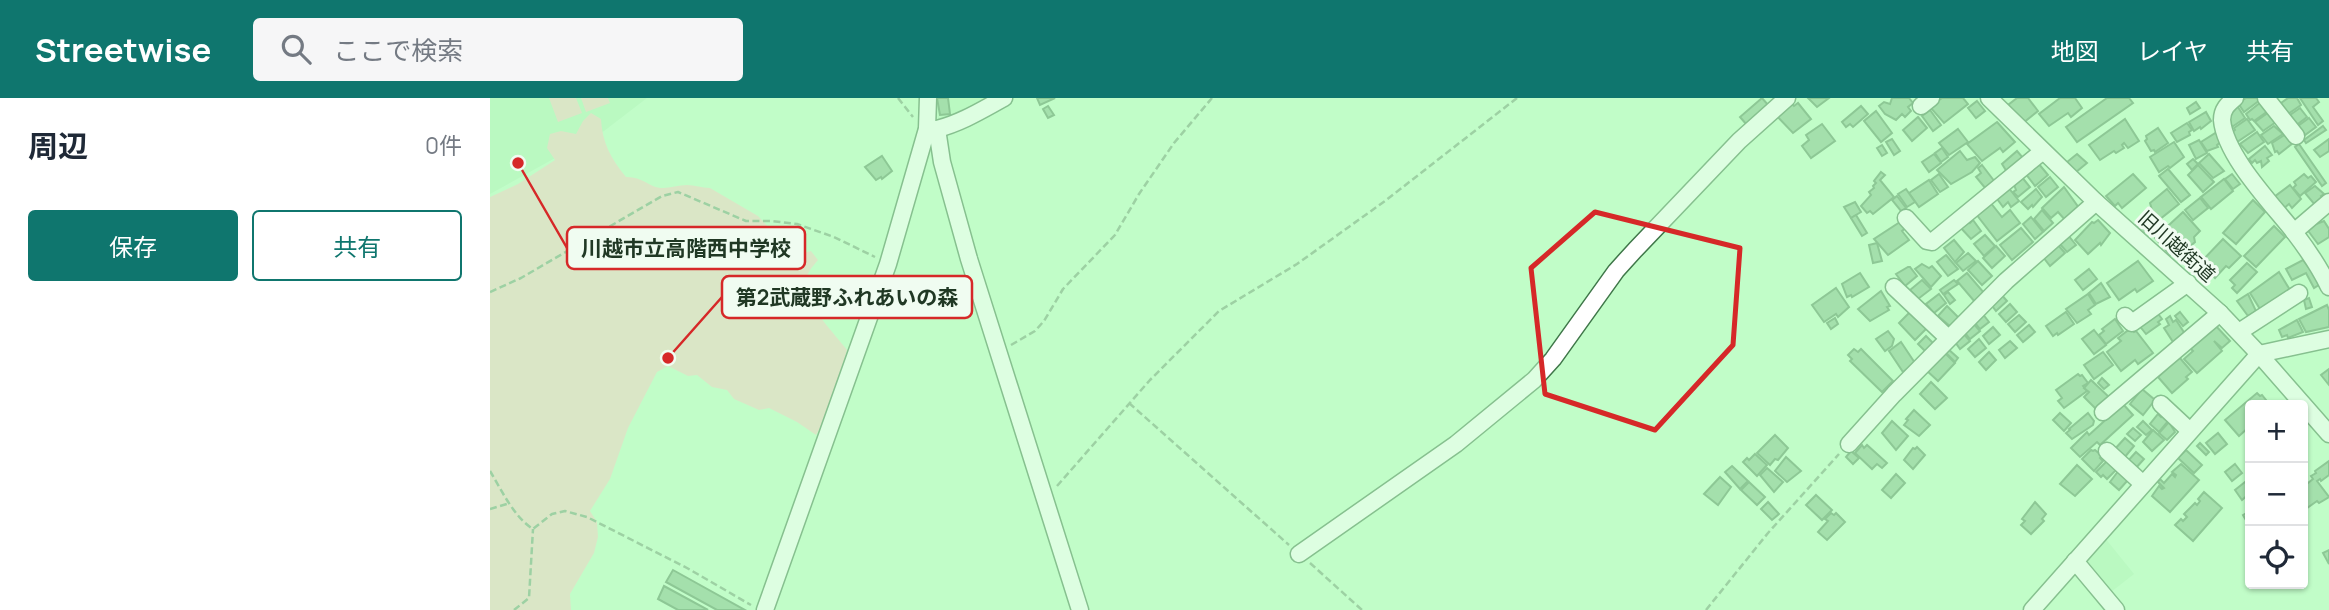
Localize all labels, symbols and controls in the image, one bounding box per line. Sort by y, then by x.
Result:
search box [253,18,743,81]
text: Streetwise [35,27,211,72]
icon: search [277,30,315,68]
text: ここで検索 [333,32,463,68]
text: 地図 [2051,34,2099,67]
text: レイヤ [2137,34,2208,67]
text: 共有 [2246,34,2294,67]
text: 周辺 [28,125,88,166]
text: 0件 [425,129,462,161]
street label: 旧川越街道 [2133,205,2221,287]
button: 保存 [28,210,238,281]
button: 共有 [252,210,462,281]
callout: 川越市立高階西中学校 [567,227,805,269]
text: 川越市立高階西中学校 [581,234,791,262]
callout: 第2武蔵野ふれあいの森 [722,276,972,318]
text: 第2武蔵野ふれあいの森 [736,283,958,311]
map controls [2245,400,2308,589]
button: + [2245,400,2308,463]
button: − [2245,463,2308,526]
button: locate [2245,526,2308,589]

